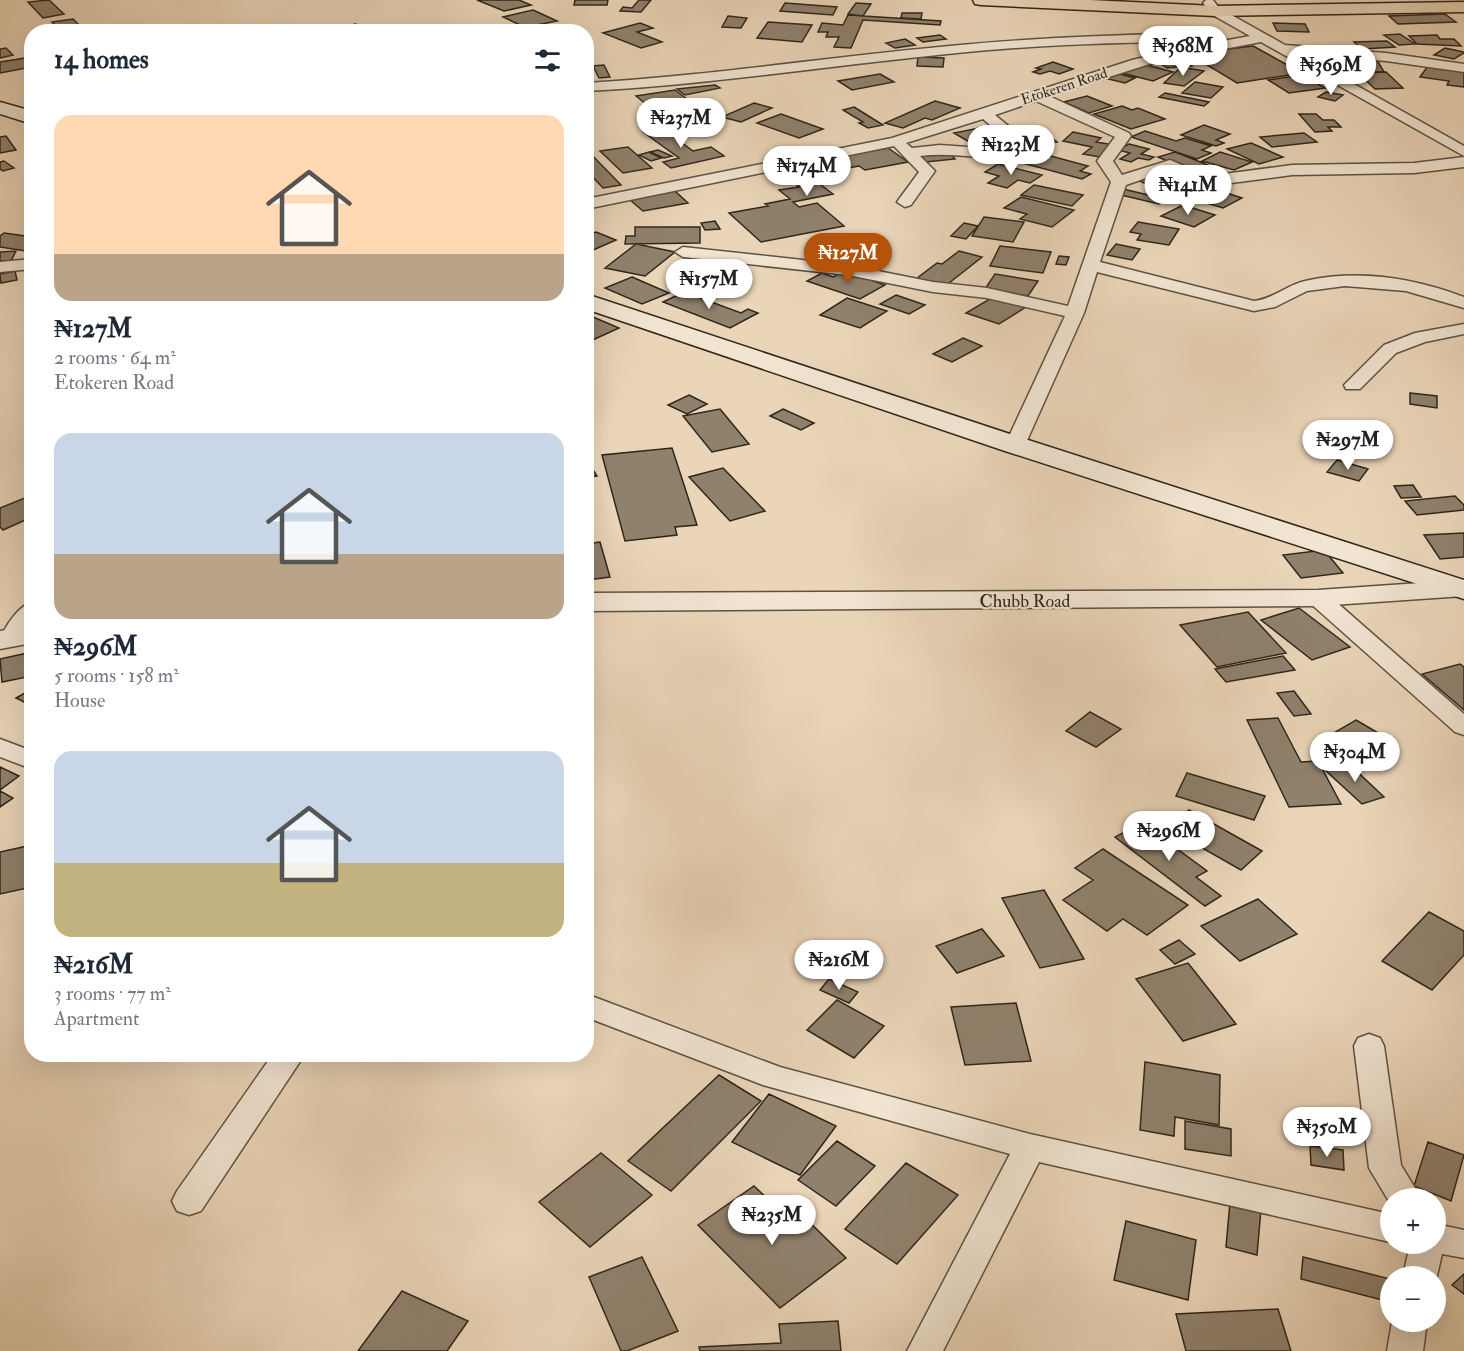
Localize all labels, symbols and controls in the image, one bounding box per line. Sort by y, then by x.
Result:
pin: ₦368M [1141,26,1225,77]
text: ₦368M [1153,33,1213,58]
text: 14 homes [54,44,149,76]
icon: filters [531,44,564,77]
pin: ₦369M [1289,45,1373,96]
text: ₦369M [1300,52,1362,77]
street label: Etokeren Road [1018,63,1111,109]
pin: ₦237M [639,98,723,149]
text: ₦237M [651,105,711,130]
pin: ₦123M [969,125,1053,176]
text: ₦123M [982,132,1040,157]
pin: ₦174M [765,146,849,197]
text: ₦174M [777,153,837,178]
icon: home [255,154,363,262]
pin: ₦141M [1146,165,1230,216]
text: ₦141M [1159,172,1217,197]
pin: ₦127M [806,233,890,284]
text: ₦127M [818,240,878,265]
pin: ₦157M [667,259,751,310]
text: ₦157M [680,266,738,291]
text: ₦127M [54,313,132,345]
text: 2 rooms · 64 m² [54,345,176,370]
text: Etokeren Road [54,370,174,395]
pin: ₦297M [1306,420,1390,471]
text: ₦297M [1316,427,1380,452]
icon: home [255,472,363,580]
street label: Chubb Road [980,590,1071,613]
text: ₦296M [54,631,138,663]
text: 5 rooms · 158 m² [54,663,179,688]
text: House [54,688,105,713]
pin: ₦304M [1313,732,1397,783]
text: ₦304M [1324,739,1386,764]
icon: home [255,790,363,898]
pin: ₦296M [1127,811,1211,862]
text: ₦296M [1137,818,1201,843]
pin: ₦216M [797,940,881,991]
text: ₦216M [808,947,870,972]
text: ₦216M [54,949,133,981]
text: 3 rooms · 77 m² [54,981,171,1006]
text: Apartment [54,1006,139,1031]
pin: ₦350M [1285,1107,1369,1158]
text: ₦350M [1297,1114,1357,1139]
map controls [1380,1188,1446,1332]
button: + [1380,1188,1446,1254]
pin: ₦235M [730,1195,814,1246]
text: ₦235M [742,1202,802,1227]
button: − [1380,1266,1446,1332]

